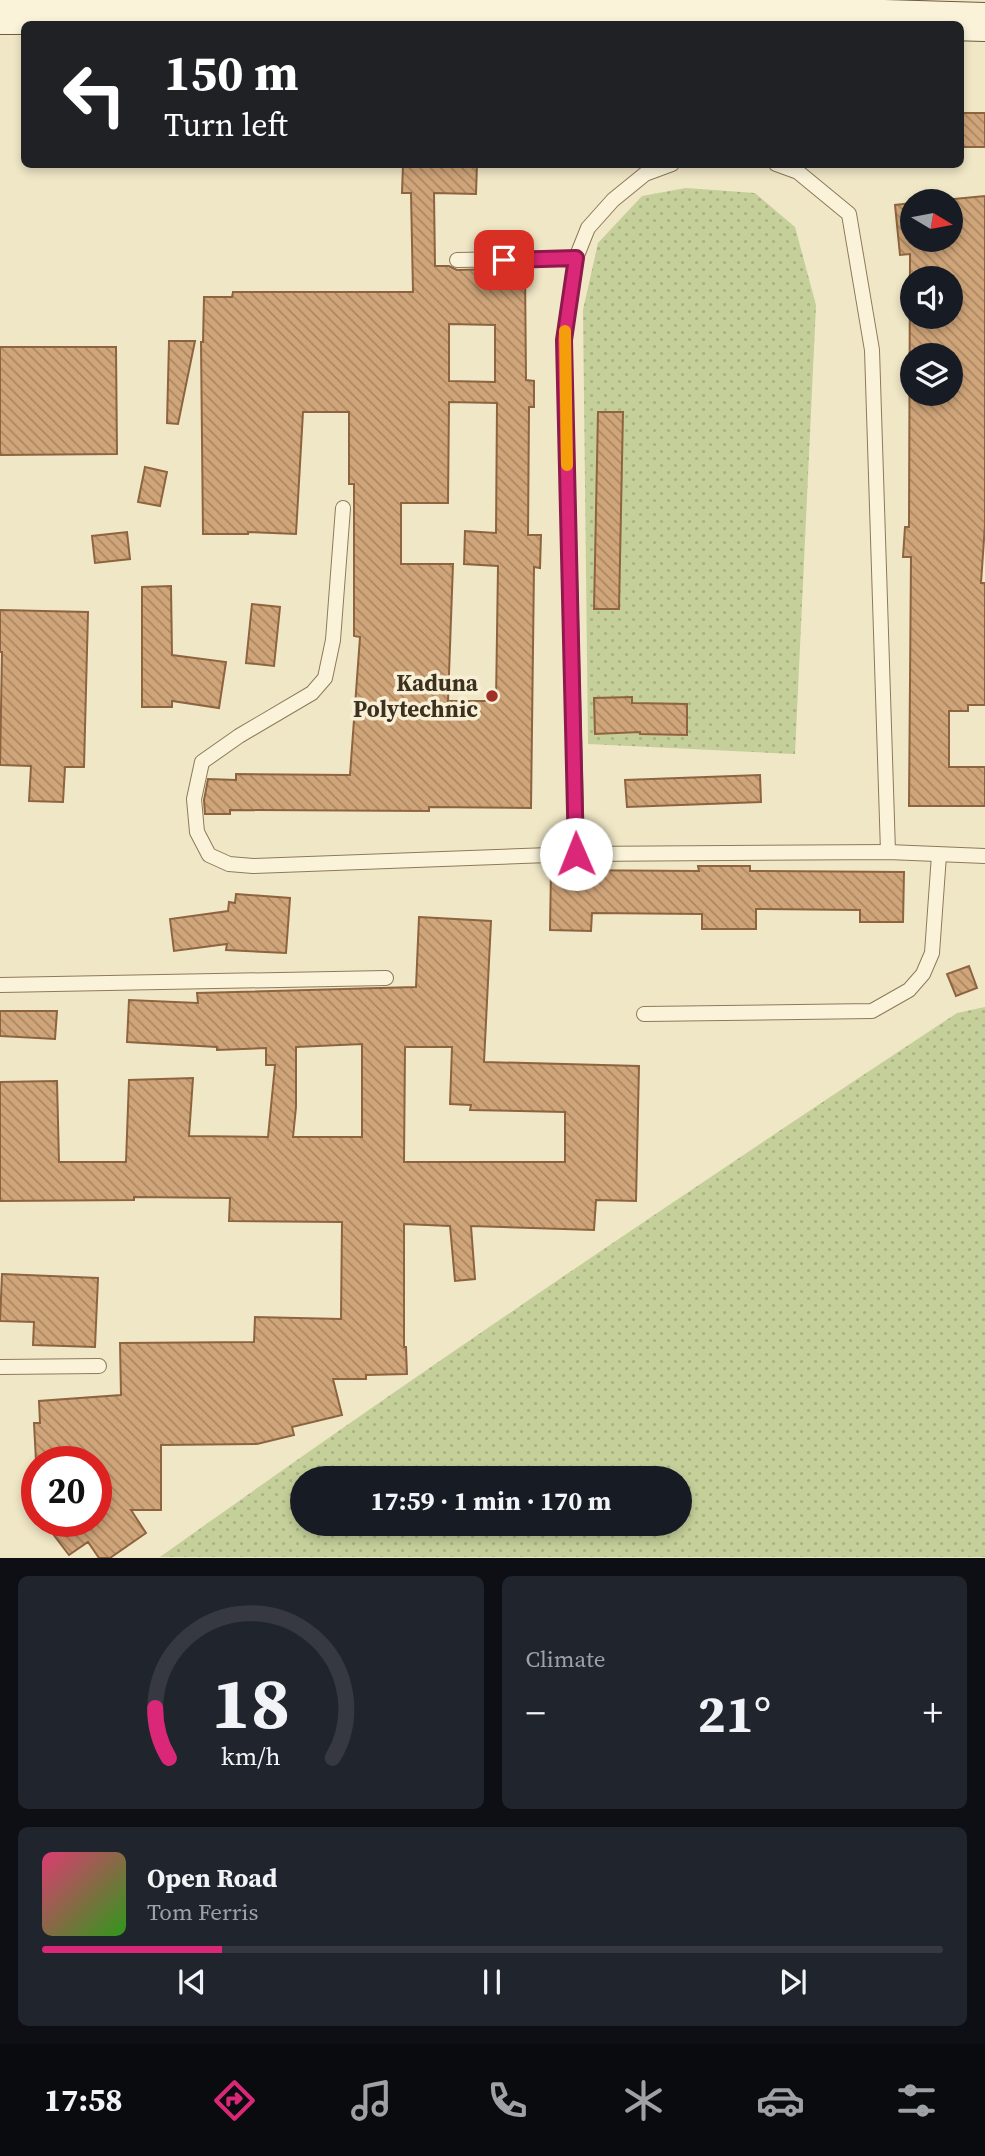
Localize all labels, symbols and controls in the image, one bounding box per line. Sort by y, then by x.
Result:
text: 150 m [164,39,299,106]
icon: left [49,49,140,140]
text: Turn left [164,103,288,147]
north arrow [900,189,962,252]
map controls [900,189,963,406]
pin [474,230,534,290]
icon: arrive [485,241,523,279]
button: sound [900,266,963,329]
button: layers [900,343,963,406]
place label: Kaduna Polytechnic [353,667,479,725]
marker: Kaduna Polytechnic [484,688,500,704]
position arrow [539,817,613,891]
speed limit sign: 20 [21,1446,112,1537]
text: 17:59 · 1 min · 170 m [371,1483,611,1519]
text: Climate [526,1643,605,1675]
text: 18 [211,1654,290,1753]
text: 21° [698,1678,771,1749]
text: − [526,1687,546,1739]
text: + [923,1687,943,1739]
text: km/h [221,1739,281,1773]
text: Open Road [147,1860,278,1896]
text: Tom Ferris [147,1896,258,1928]
icon: previous [173,1963,211,2001]
icon: pause [473,1963,511,2001]
icon: next [774,1963,812,2001]
icon: directions [210,2076,259,2125]
icon: music [347,2076,396,2125]
icon: phone [483,2076,532,2125]
icon: climate [619,2076,668,2125]
icon: car [756,2076,805,2125]
icon: filters [892,2076,941,2125]
text: 17:58 [44,2078,123,2122]

